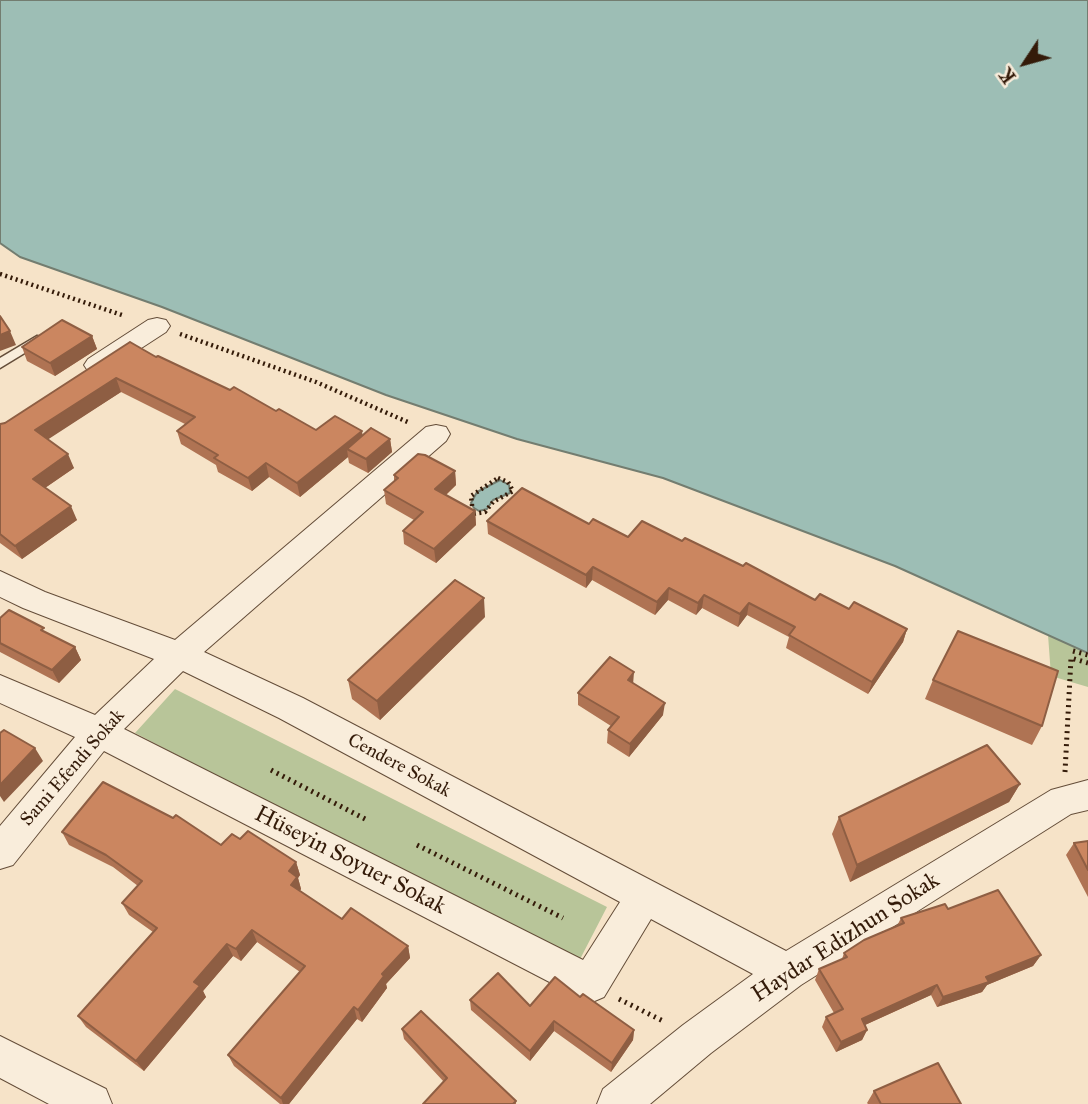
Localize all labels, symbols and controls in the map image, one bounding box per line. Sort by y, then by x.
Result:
north arrow [990,28,1060,98]
text: K [994,63,1021,88]
street label: Sami Efendi Sokak [16,705,130,831]
street label: Cendere Sokak [343,729,455,803]
street label: Hüseyin Soyuer Sokak [250,801,450,921]
street label: Haydar Edizhun Sokak [747,867,945,1009]

